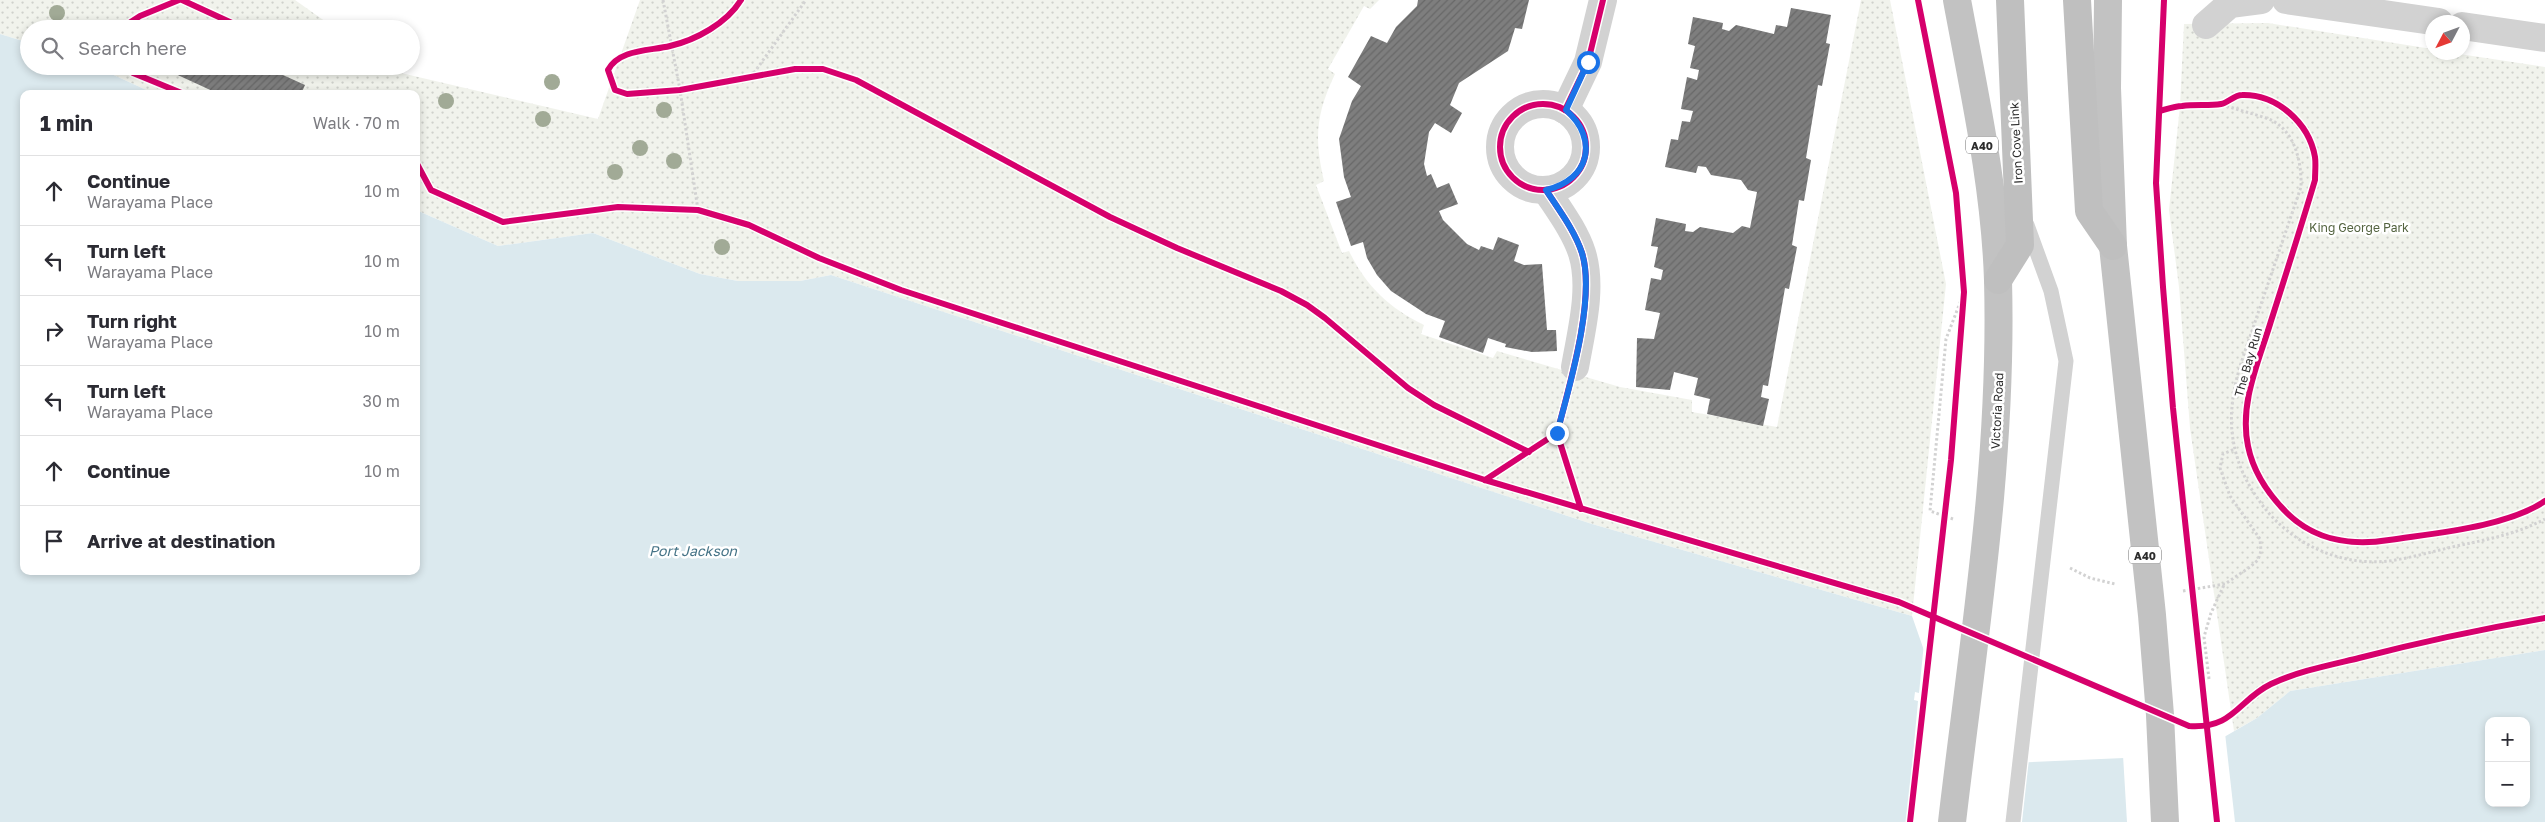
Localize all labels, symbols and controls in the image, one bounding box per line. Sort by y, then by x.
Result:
north arrow [2425,15,2470,60]
search box [20,20,420,75]
icon: search [38,34,66,62]
text: Search here [78,36,187,59]
route start [1577,51,1600,74]
street label: Iron Cove Link [2006,102,2026,184]
text: 1 min [40,110,93,136]
text: Walk · 70 m [313,113,400,133]
road number: A40 [1966,136,1998,154]
text: Continue [87,169,170,192]
icon: ahead [40,177,68,205]
text: 10 m [364,181,400,201]
text: Warayama Place [87,192,213,212]
park label: King George Park [2309,220,2409,235]
text: Turn left [87,239,166,262]
icon: left [40,247,68,275]
text: 10 m [364,251,400,271]
text: Warayama Place [87,262,213,282]
text: Turn right [87,309,177,332]
icon: right [40,317,68,345]
text: 10 m [364,321,400,341]
street label: The Bay Run [2231,326,2265,398]
text: Warayama Place [87,332,213,352]
street label: Victoria Road [1987,372,2007,450]
text: Turn left [87,379,166,402]
icon: left [40,387,68,415]
text: 30 m [363,391,400,411]
text: Warayama Place [87,402,213,422]
route end [1546,422,1569,445]
icon: ahead [40,457,68,485]
text: Continue [87,459,170,482]
text: 10 m [364,461,400,481]
icon: arrive [40,527,68,555]
text: Arrive at destination [87,529,275,552]
water label: Port Jackson [649,542,738,559]
road number: A40 [2129,546,2161,564]
map controls [2485,717,2530,807]
button: + [2485,717,2530,762]
button: − [2485,762,2530,807]

